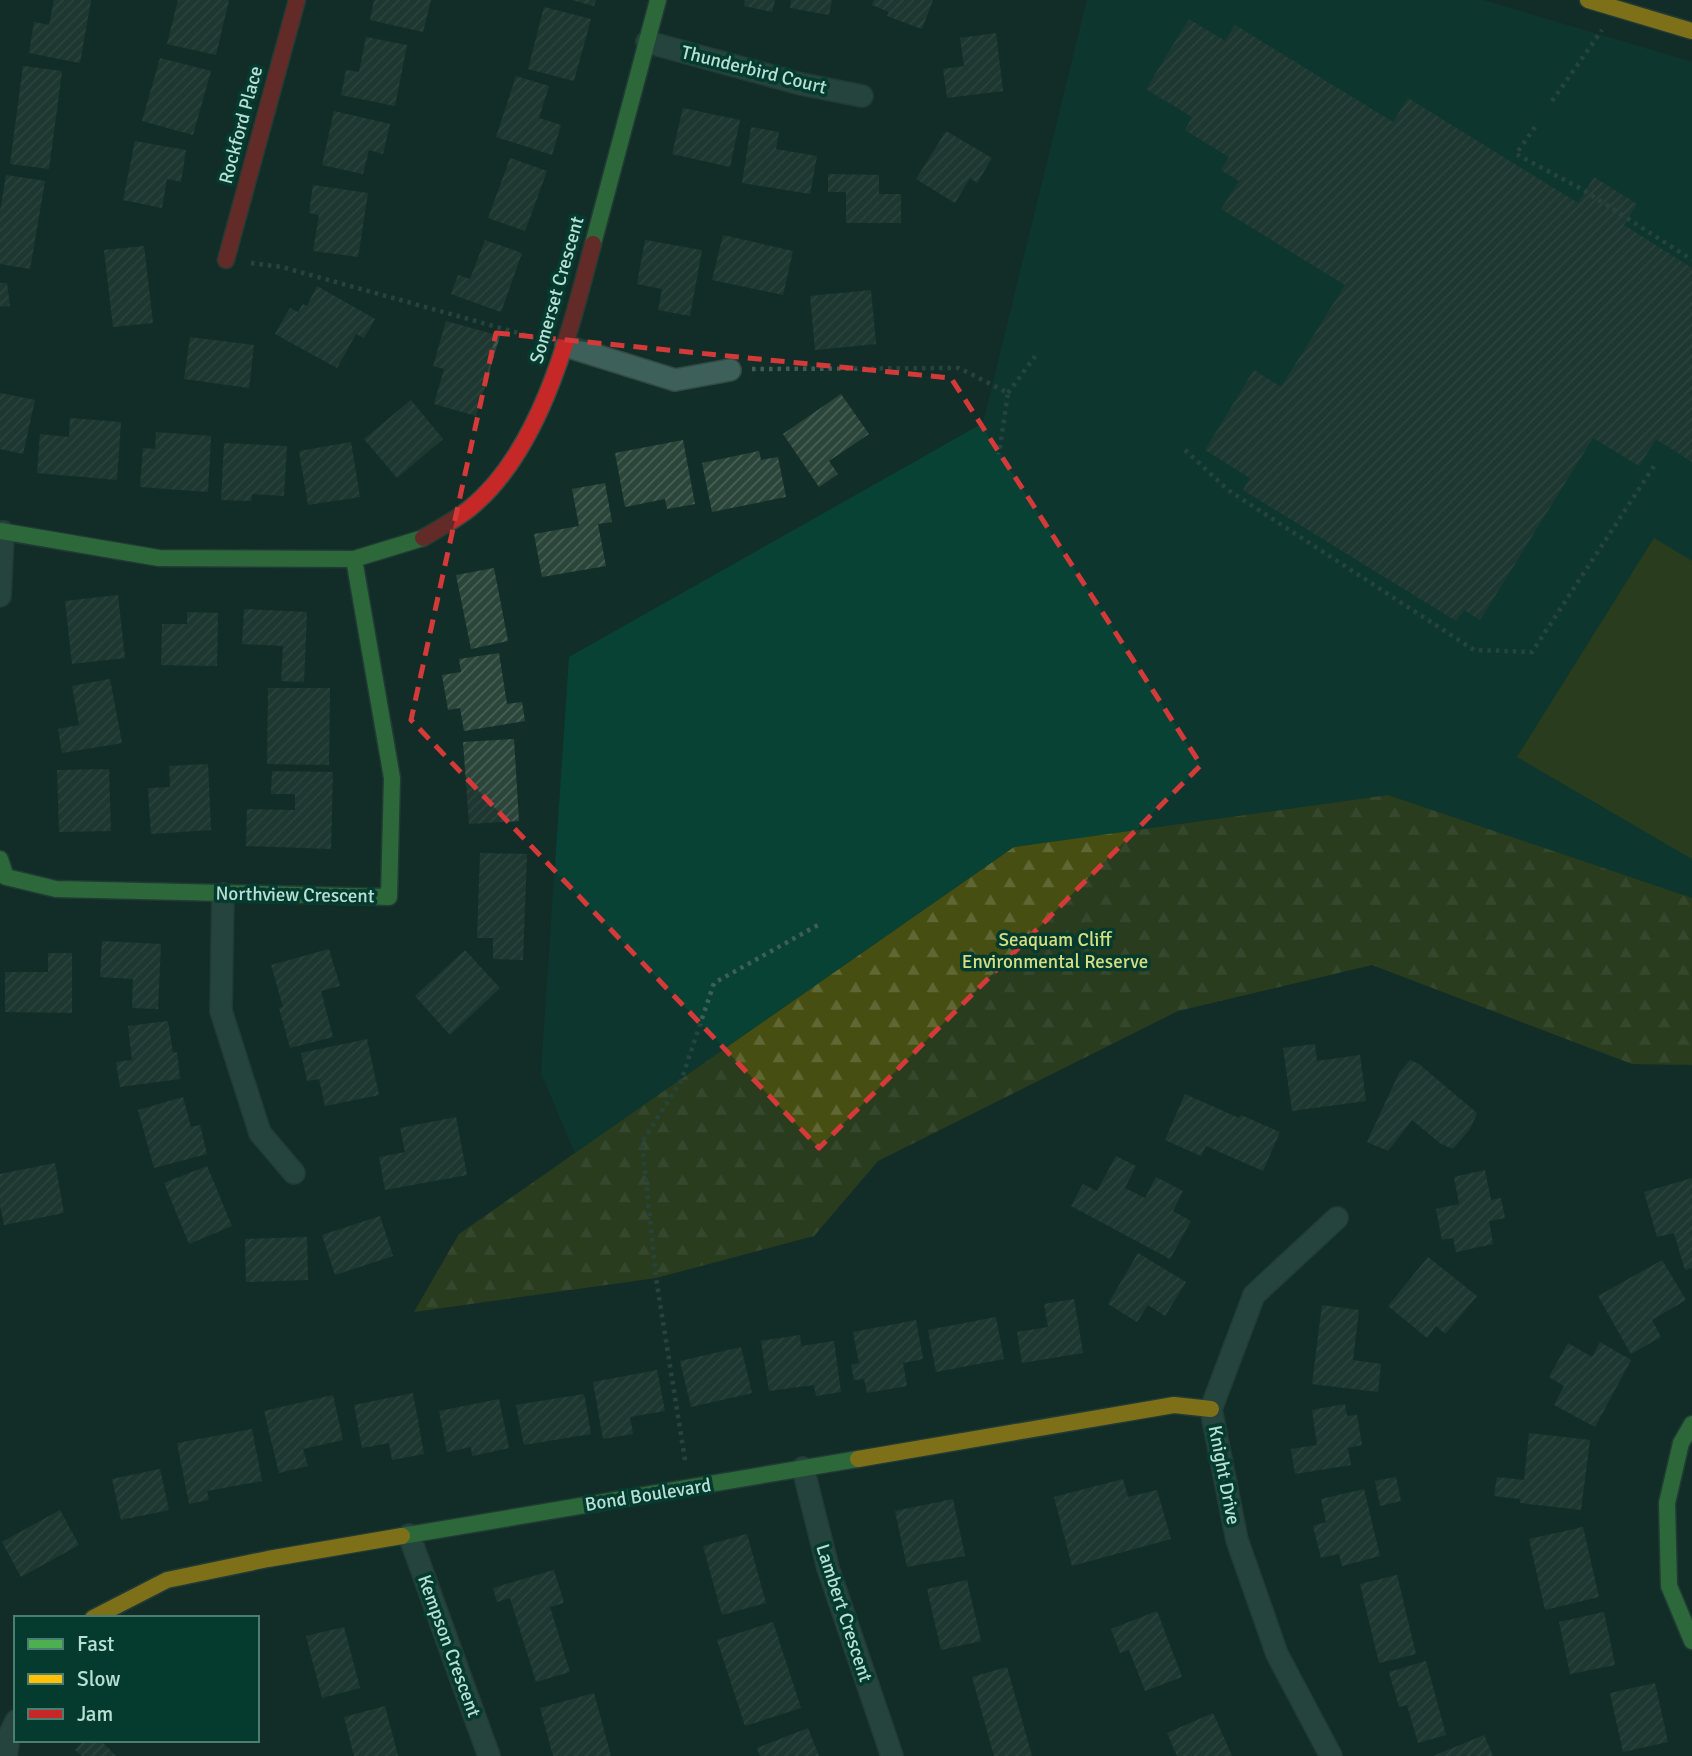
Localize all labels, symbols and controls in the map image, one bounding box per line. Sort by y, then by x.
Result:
street label: Thunderbird Court [679,40,829,100]
street label: Rockford Place [214,63,268,187]
street label: Somerset Crescent [525,213,590,366]
street label: Northview Crescent [215,882,375,908]
park label: Seaquam Cliff Environmental Reserve [962,928,1148,974]
street label: Knight Drive [1203,1423,1245,1527]
street label: Bond Boulevard [583,1473,713,1517]
street label: Lambert Crescent [810,1541,878,1685]
street label: Kempson Crescent [412,1572,486,1721]
legend [14,1616,259,1742]
text: Fast [77,1631,114,1657]
text: Slow [77,1666,121,1692]
text: Jam [77,1701,113,1727]

